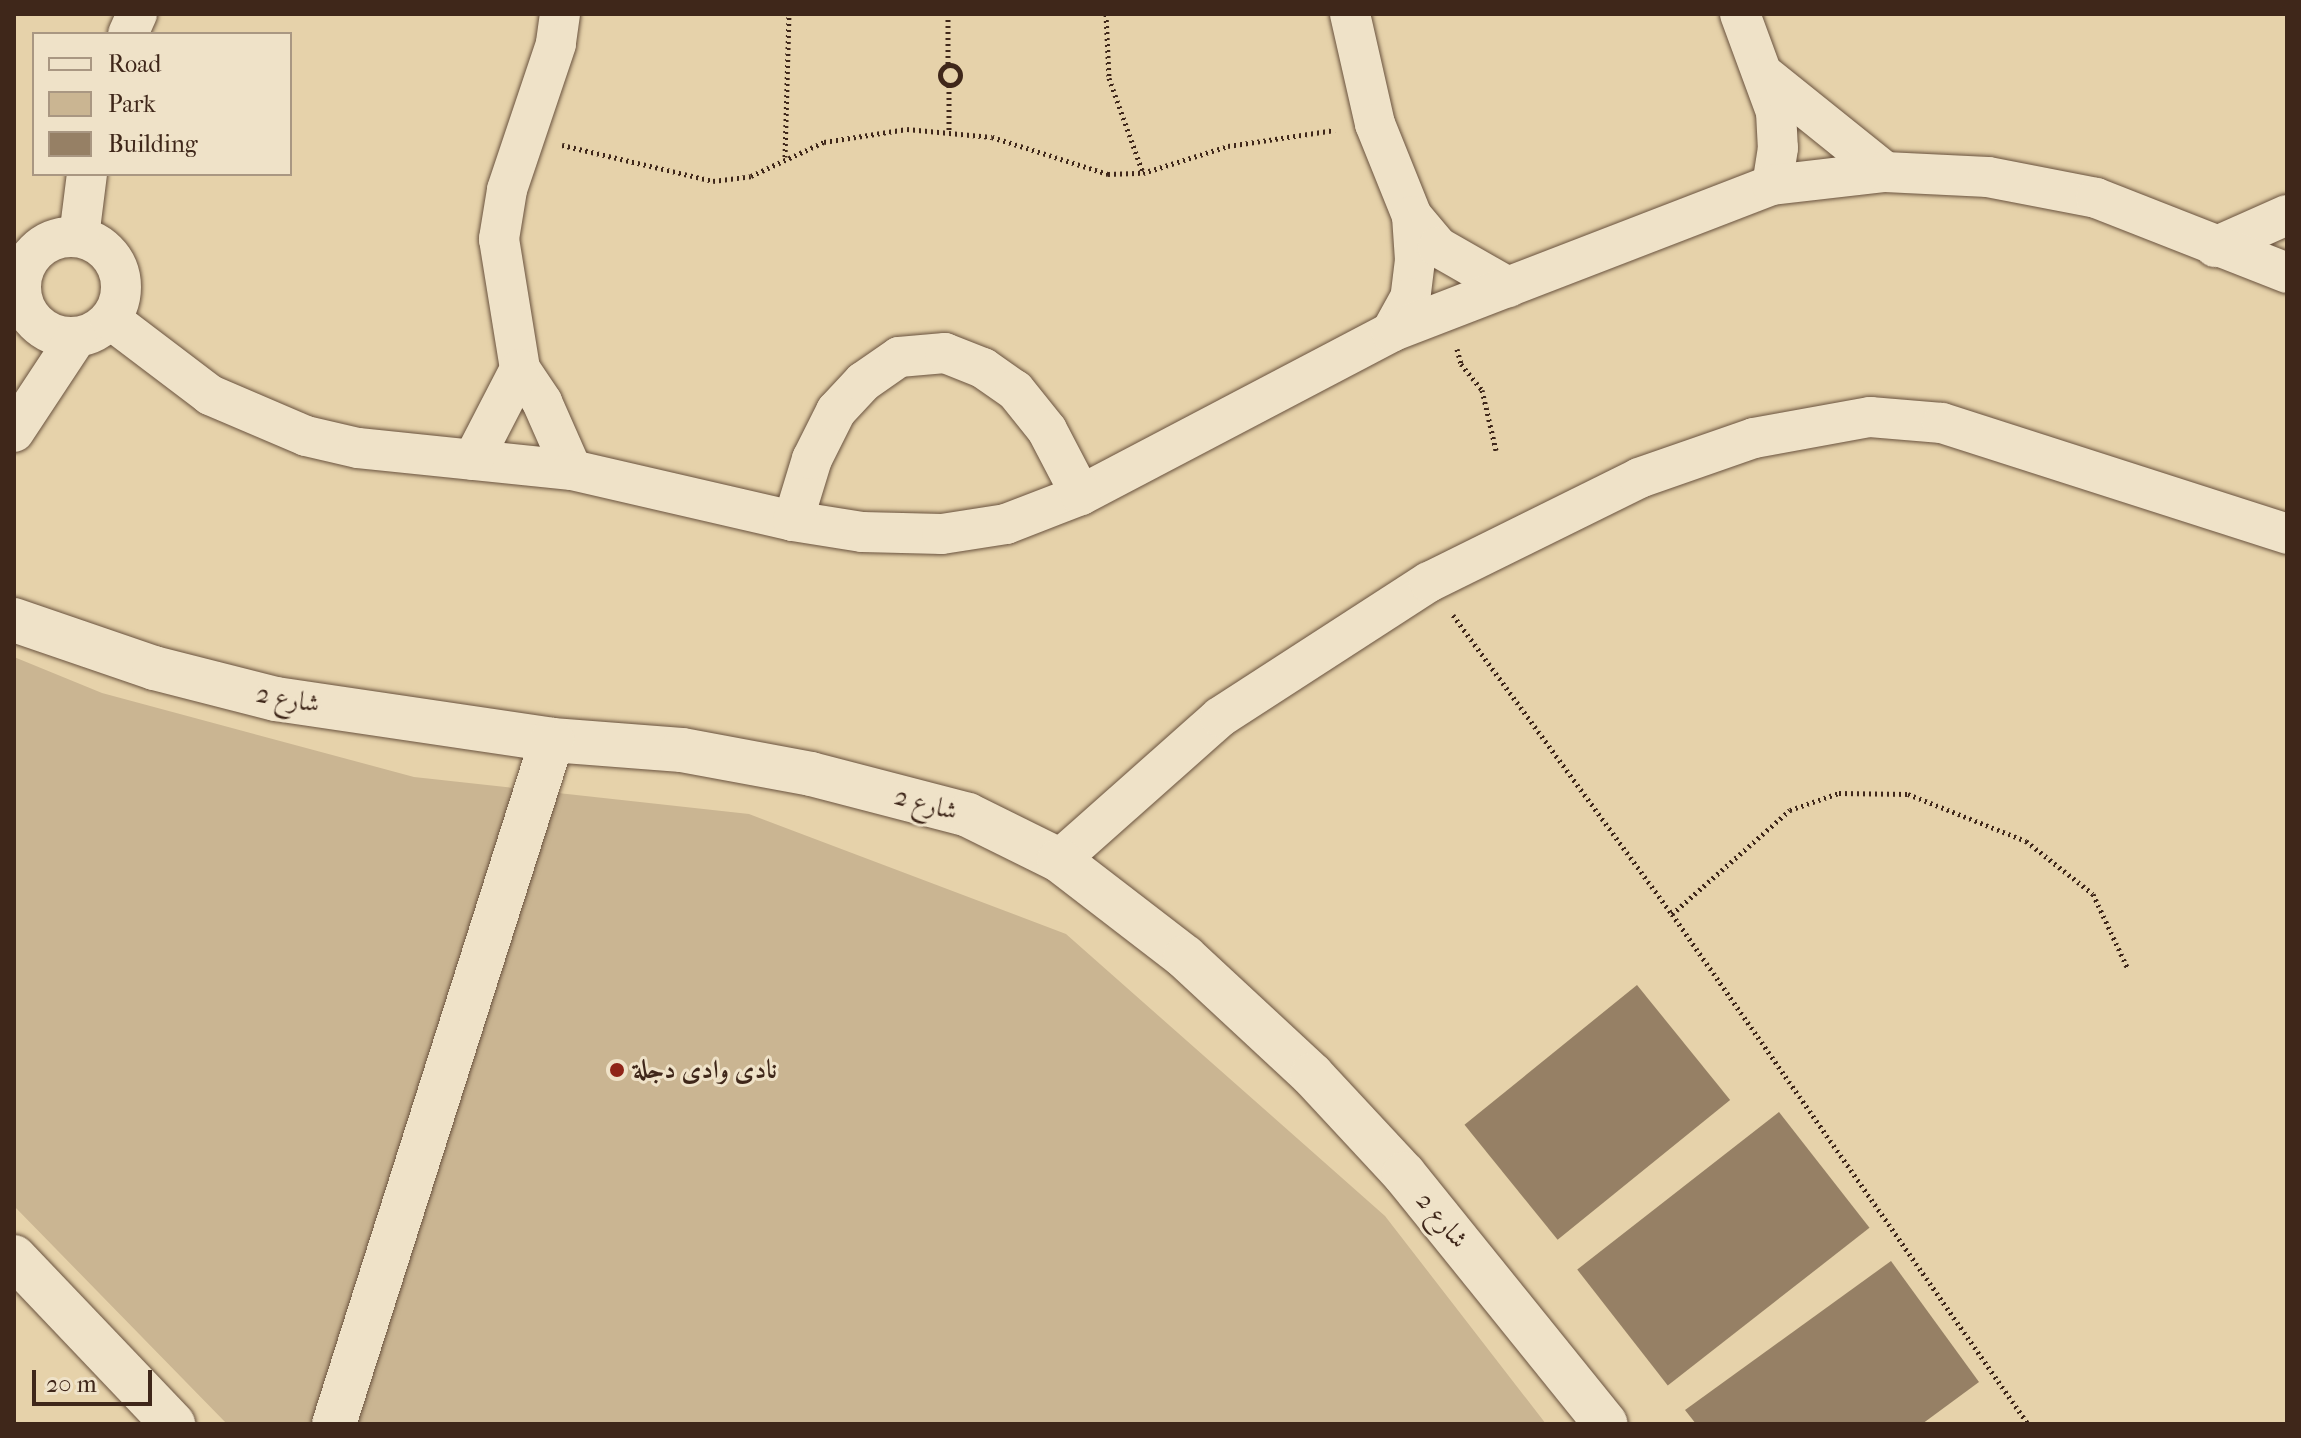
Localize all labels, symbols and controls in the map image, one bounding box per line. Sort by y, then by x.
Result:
legend [32,32,292,176]
text: Road [108,50,161,78]
text: Park [108,90,156,118]
text: Building [108,130,198,158]
street label: شارع 2 [254,678,322,720]
street label: شارع 2 [891,781,961,827]
place label: نادى وادى دجلة [633,1054,777,1086]
marker: نادى وادى دجلة [608,1061,626,1079]
street label: شارع 2 [1409,1185,1475,1255]
scale bar [36,1354,156,1404]
text: 20 m [46,1370,97,1398]

